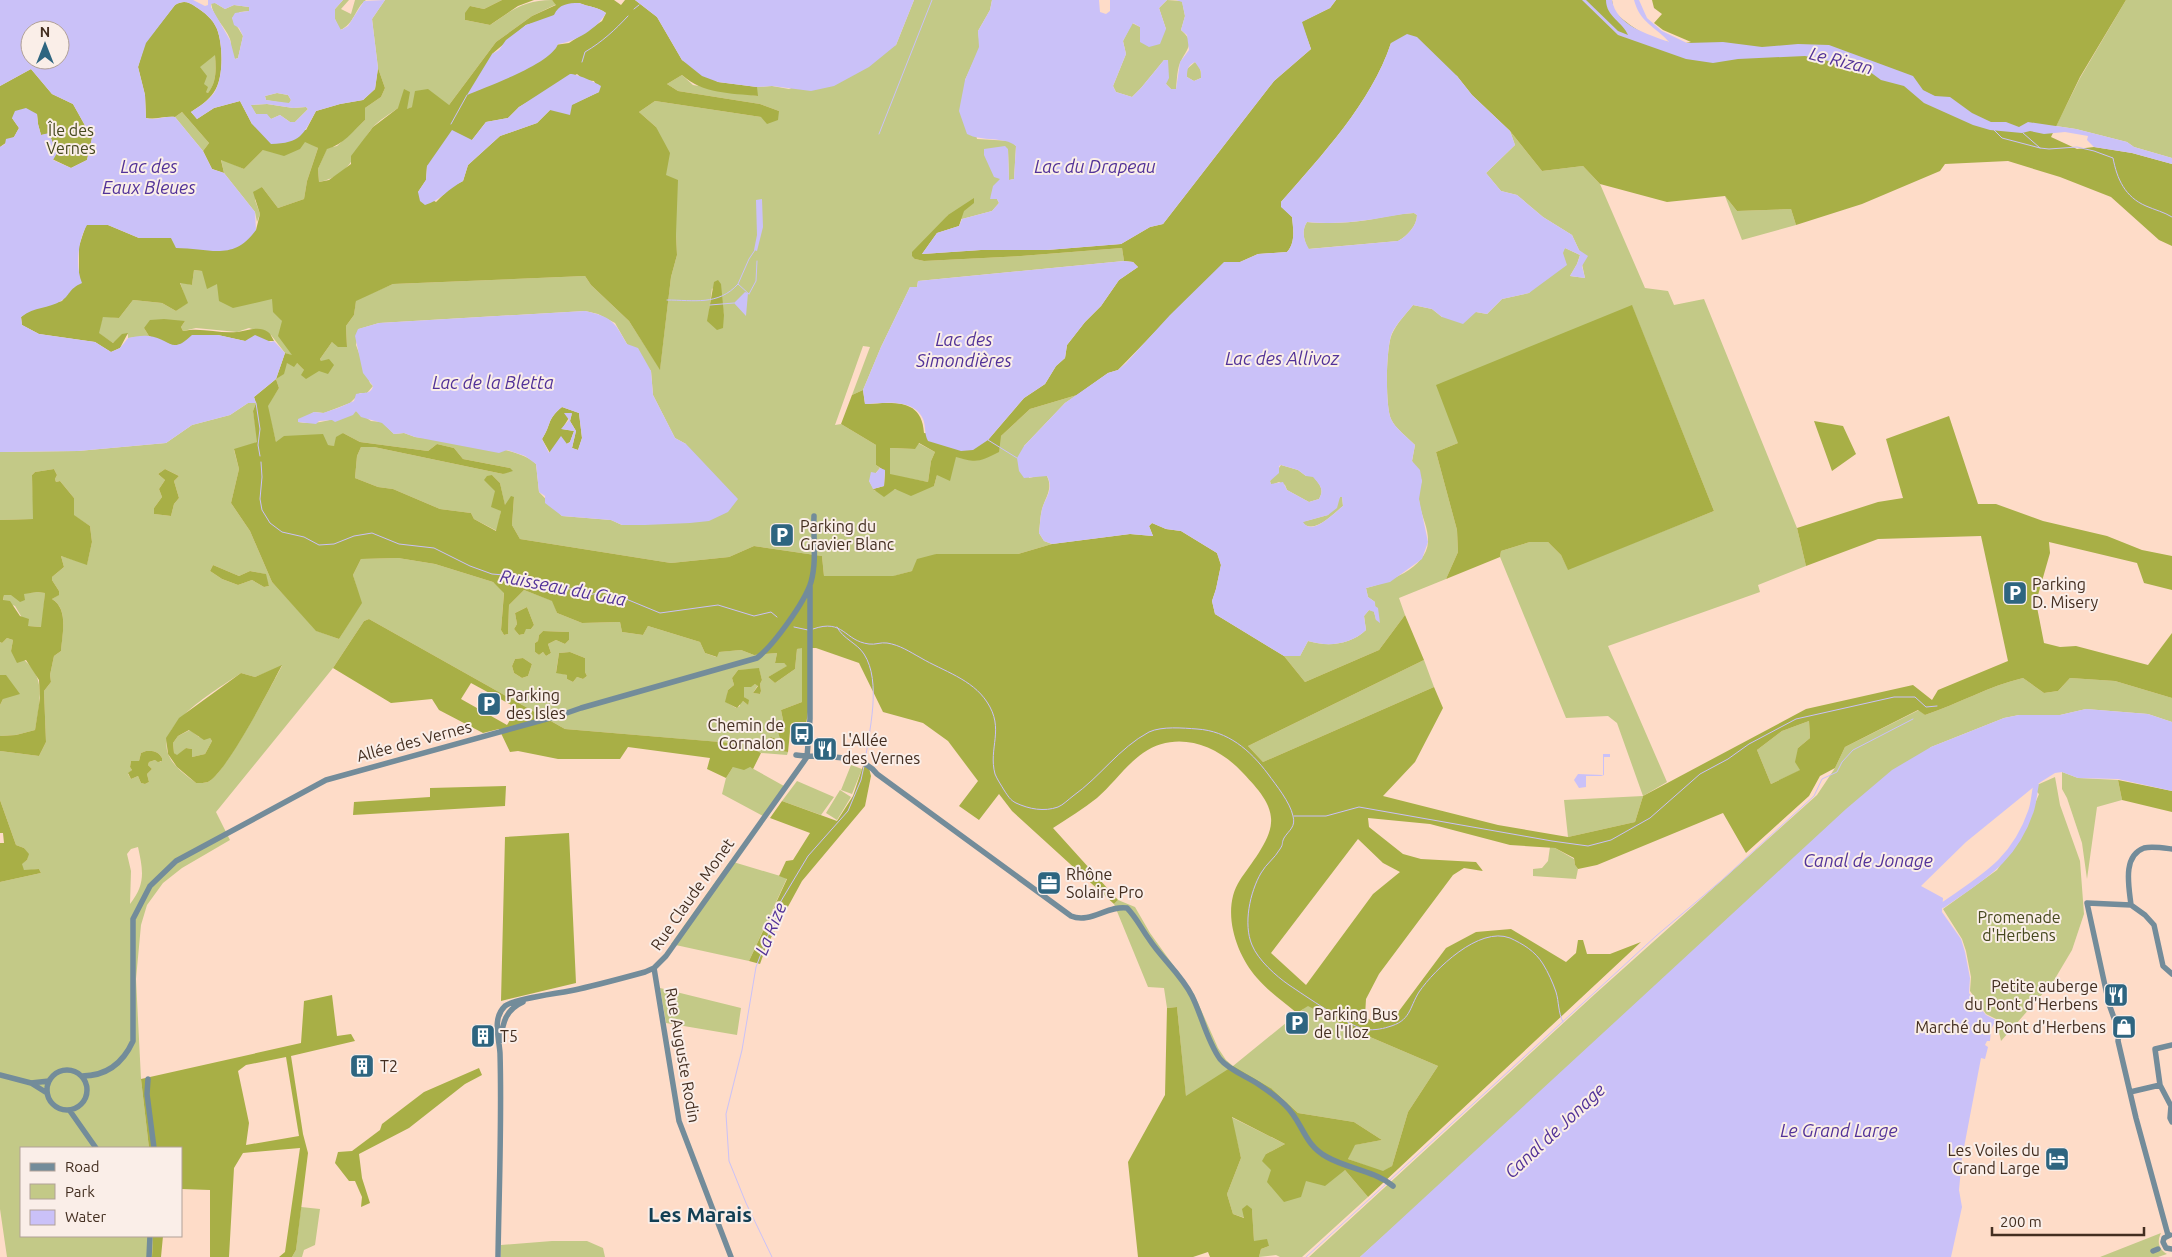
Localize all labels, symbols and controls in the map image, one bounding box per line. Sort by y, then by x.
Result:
north arrow [20,20,70,70]
text: N [40,24,50,40]
water label: Le Rizan [1807,43,1875,78]
park label: Île des Vernes [46,120,96,157]
water label: Lac des Eaux Bleues [102,156,196,197]
water label: Lac du Drapeau [1034,156,1156,176]
water label: Lac des Simondières [915,329,1012,370]
water label: Lac des Allivoz [1225,348,1340,368]
water label: Lac de la Bletta [432,372,554,392]
place label: Parking du Gravier Blanc [800,517,895,553]
parking icon: Parking du Gravier Blanc [769,522,795,548]
water label: Ruisseau du Gua [498,565,628,609]
place label: Parking D. Misery [2032,575,2098,611]
parking icon: Parking D. Misery [2002,580,2028,606]
place label: Parking des Isles [506,686,566,722]
parking icon: Parking des Isles [476,691,502,717]
place label: Chemin de Cornalon [708,716,784,752]
street label: Allée des Vernes [355,717,474,765]
bus stop icon: Chemin de Cornalon [789,721,815,747]
place label: L'Allée des Vernes [842,731,920,767]
restaurant icon: L'Allée des Vernes [812,736,838,762]
street label: Rue Claude Monet [647,834,738,953]
water label: Canal de Jonage [1803,850,1933,870]
place label: Rhône Solaire Pro [1066,865,1144,901]
office icon: Rhône Solaire Pro [1036,870,1062,896]
water label: La Rize [751,900,790,958]
park label: Promenade d'Herbens [1977,908,2061,944]
place label: Petite auberge du Pont d'Herbens [1964,977,2098,1013]
restaurant icon: Petite auberge du Pont d'Herbens [2103,982,2129,1008]
street label: Rue Auguste Rodin [662,986,704,1124]
place label: Parking Bus de l'Iloz [1314,1005,1398,1041]
parking icon: Parking Bus de l'Iloz [1284,1010,1310,1036]
shop icon: Marché du Pont d'Herbens [2111,1014,2137,1040]
place label: Marché du Pont d'Herbens [1915,1018,2106,1036]
building icon: T5 [470,1023,496,1049]
place label: T5 [500,1027,518,1045]
building icon: T2 [349,1053,375,1079]
place label: T2 [380,1057,398,1075]
water label: Canal de Jonage [1500,1079,1609,1182]
water label: Le Grand Large [1780,1120,1898,1140]
place label: Les Voiles du Grand Large [1947,1141,2040,1177]
hotel icon: Les Voiles du Grand Large [2044,1146,2070,1172]
legend [20,1147,182,1237]
text: Road [65,1158,100,1175]
text: Park [65,1183,95,1200]
district label: Les Marais [648,1202,752,1226]
scale bar [1992,1204,2144,1236]
text: Water [65,1208,106,1225]
text: 200 m [2000,1213,2042,1230]

